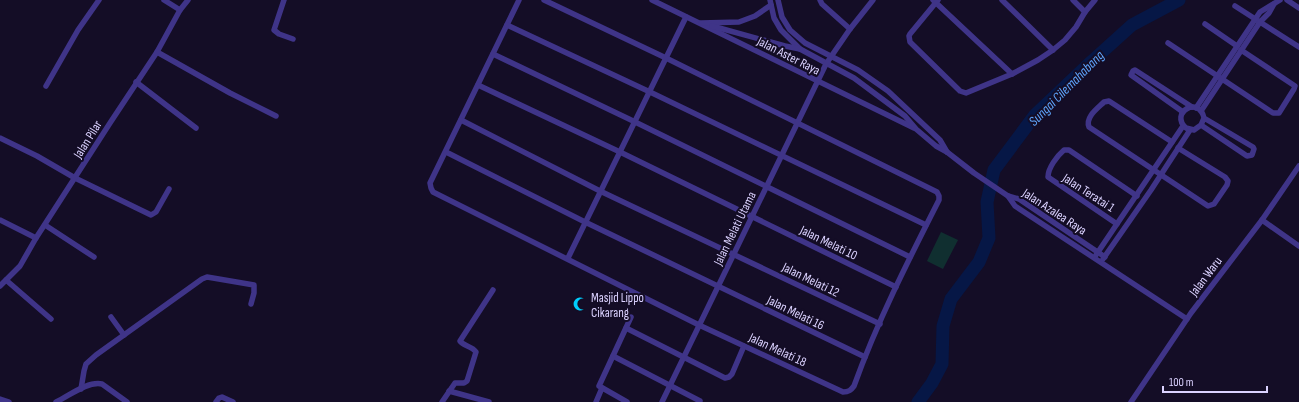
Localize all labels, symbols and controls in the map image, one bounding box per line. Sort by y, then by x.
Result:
street label: Jalan Aster Raya [754,33,823,79]
water label: Sungai Cilemahabang [1025,47,1108,130]
street label: Jalan Pilar [69,117,106,162]
street label: Jalan Teratai 1 [1059,170,1118,216]
street label: Jalan Azalea Raya [1018,185,1090,239]
street label: Jalan Melati Utama [710,189,760,269]
street label: Jalan Melati 10 [796,222,860,264]
street label: Jalan Waru [1185,254,1226,300]
street label: Jalan Melati 12 [778,259,842,301]
place label: Masjid Lippo Cikarang [591,290,644,321]
street label: Jalan Melati 16 [763,292,827,334]
mosque icon: Masjid Lippo Cikarang [572,296,588,312]
street label: Jalan Melati 18 [745,329,809,370]
scale bar [1163,368,1267,394]
text: 100 m [1169,375,1194,390]

